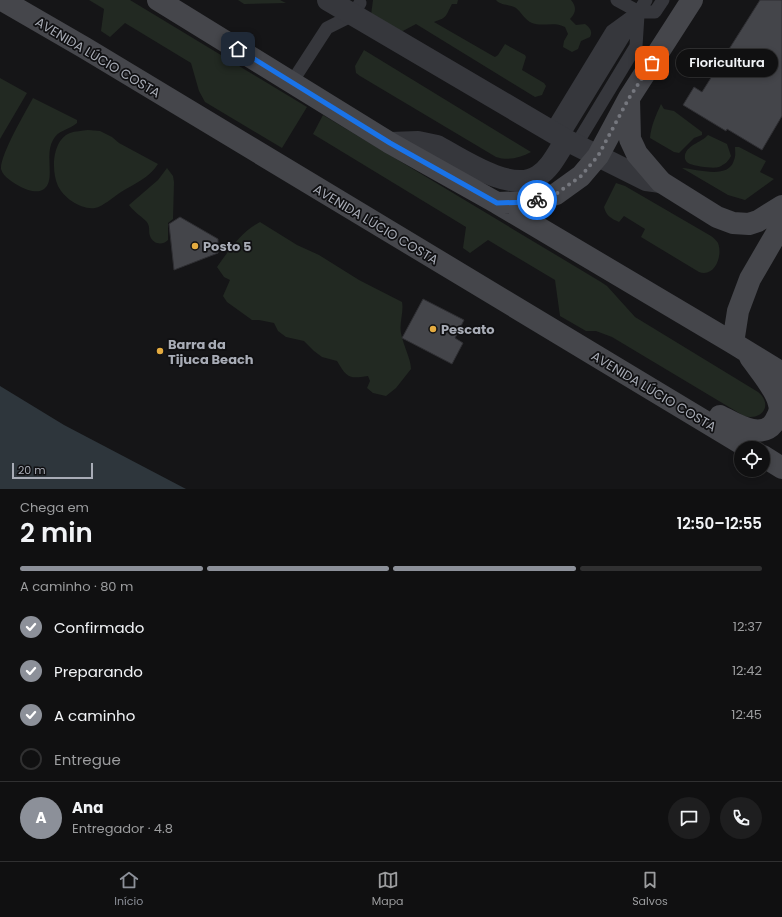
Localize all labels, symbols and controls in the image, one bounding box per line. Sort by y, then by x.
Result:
street label: AVENIDA LÚCIO COSTA [32,12,164,103]
pin [221,32,255,66]
icon: home [227,38,249,60]
pin [635,46,669,80]
callout: Floricultura [676,49,778,77]
icon: bag [641,52,663,74]
text: Floricultura [689,53,765,72]
street label: AVENIDA LÚCIO COSTA [310,179,442,270]
courier [517,180,557,220]
icon: bike [526,189,548,211]
place label: Posto 5 [203,237,251,256]
marker: Posto 5 [190,241,200,251]
place label: Pescato [441,320,495,339]
marker: Pescato [428,324,438,334]
place label: Barra da Tijuca Beach [168,335,254,369]
marker: Barra da Tijuca Beach [155,346,165,356]
street label: AVENIDA LÚCIO COSTA [588,346,720,437]
map controls [734,441,770,477]
button: locate [734,441,770,477]
scale bar [12,461,93,480]
text: 20 m [18,462,46,478]
text: Chega em [20,498,89,517]
text: 12:50–12:55 [677,513,762,534]
text: 2 min [20,515,93,551]
text: A caminho · 80 m [20,577,133,596]
icon: check [20,616,42,638]
text: Confirmado [54,617,144,638]
text: 12:37 [733,617,762,636]
icon: check [20,660,42,682]
text: Preparando [54,661,143,682]
text: 12:42 [732,661,762,680]
icon: check [20,704,42,726]
text: A caminho [54,705,135,726]
text: 12:45 [731,705,762,724]
text: Entregue [54,749,121,770]
text: Ana [72,797,103,818]
button: chat [668,797,710,839]
button: phone [720,797,762,839]
text: A [35,807,47,828]
text: Entregador · 4.8 [72,819,173,838]
tab: Início [114,869,143,910]
tab: Mapa [372,869,404,910]
tab: Salvos [632,869,668,910]

